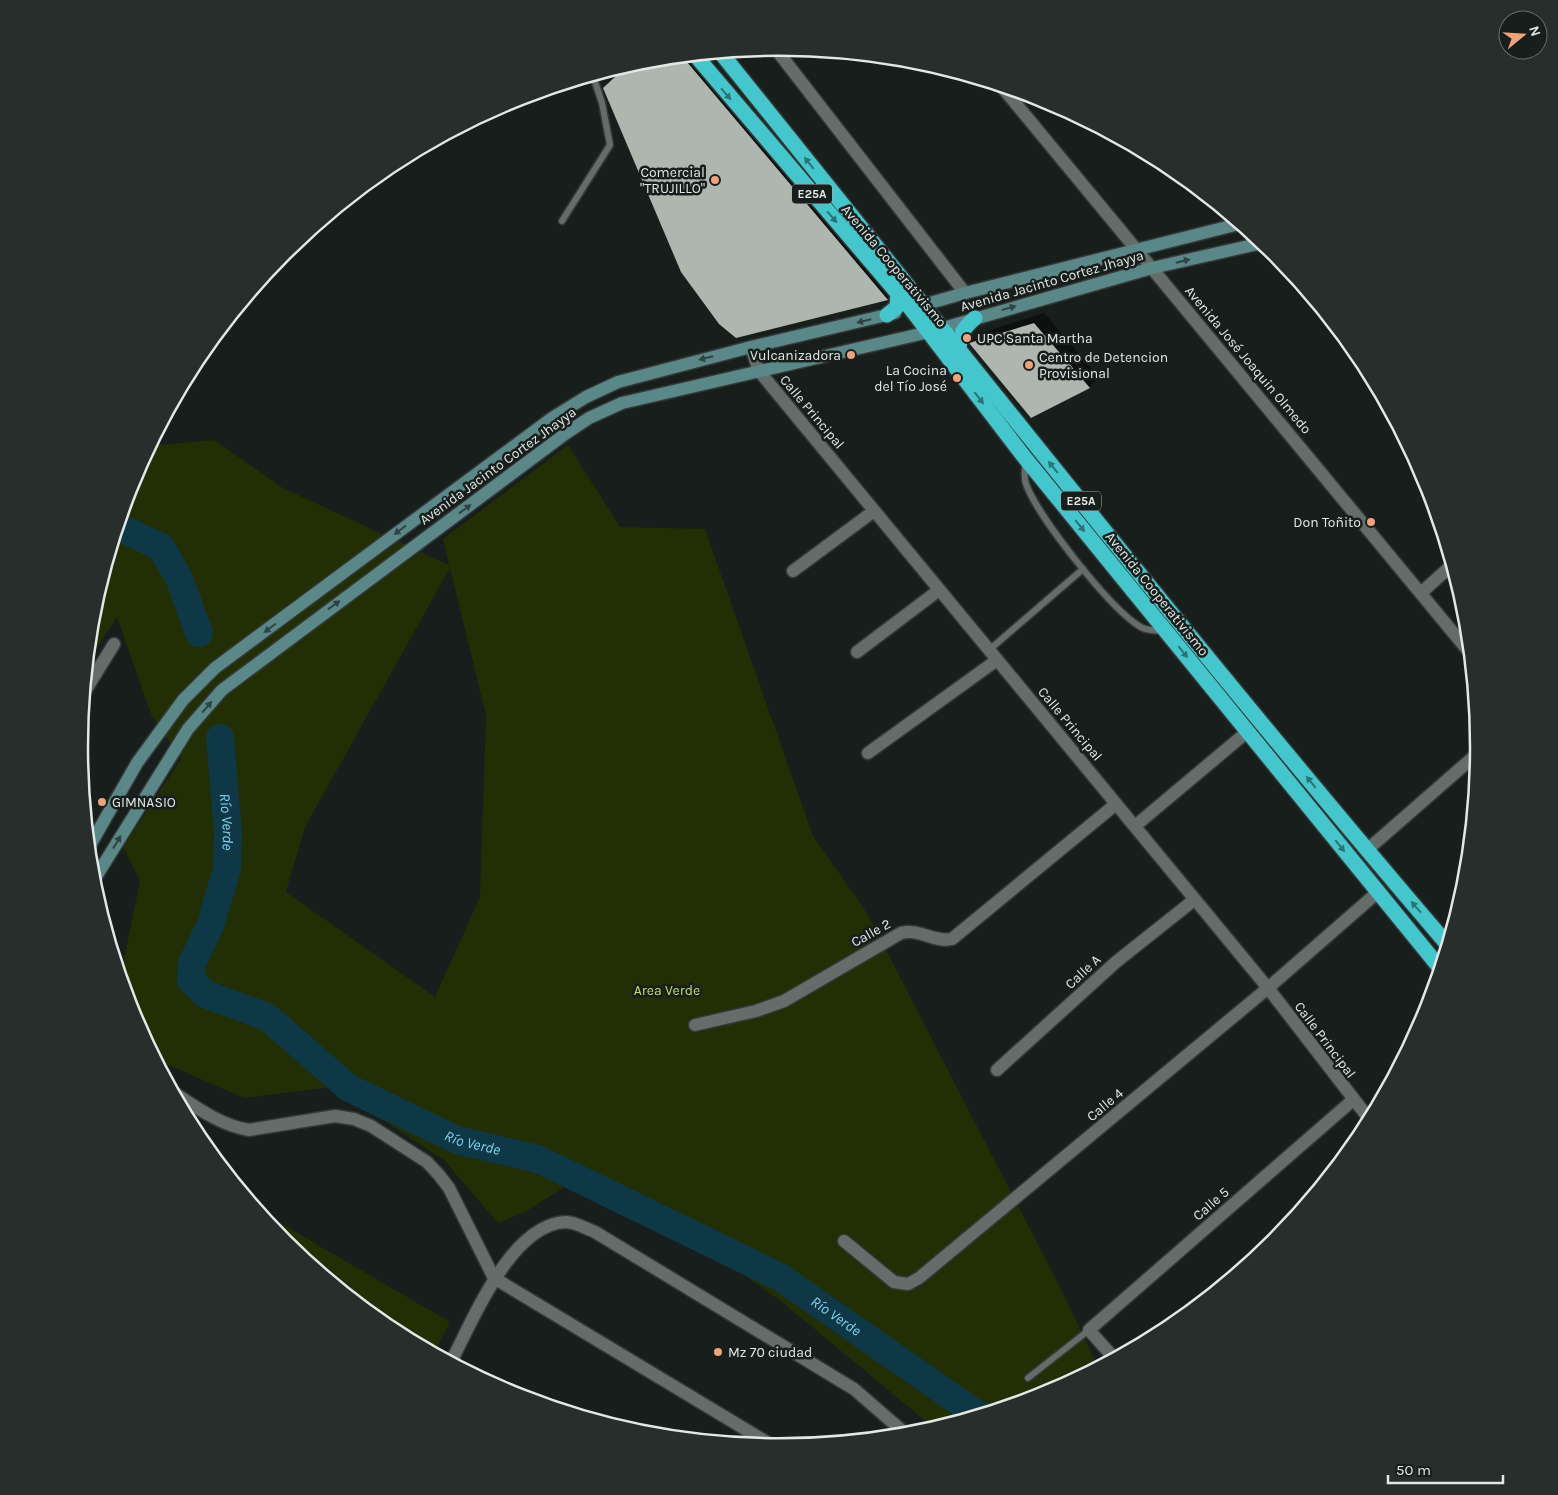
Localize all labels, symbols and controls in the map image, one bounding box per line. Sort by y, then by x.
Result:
north arrow [1498,10,1548,60]
text: N [1525,24,1545,39]
one-way arrow [721,87,732,100]
one-way arrow [803,157,814,170]
place label: Comercial "TRUJILLO" [640,164,705,197]
marker: Comercial "TRUJILLO" [709,174,721,186]
road number: E25A [792,184,832,203]
street label: Avenida Cooperativismo [838,201,950,331]
one-way arrow [827,210,838,223]
street label: Avenida Jacinto Cortez Jhayya [959,247,1145,315]
one-way arrow [1175,257,1190,265]
street label: Avenida José Joaquin Olmedo [1181,283,1315,437]
one-way arrow [1001,303,1016,311]
one-way arrow [856,317,871,325]
place label: UPC Santa Martha [977,330,1093,347]
marker: UPC Santa Martha [961,332,973,344]
place label: Vulcanizadora [750,347,841,364]
marker: Vulcanizadora [845,349,857,361]
place label: Centro de Detencion Provisional [1039,349,1168,382]
one-way arrow [698,354,713,362]
marker: Centro de Detencion Provisional [1023,359,1035,371]
place label: La Cocina del Tío José [874,362,947,395]
street label: Calle Principal [776,372,848,452]
marker: La Cocina del Tío José [951,372,963,384]
one-way arrow [974,391,985,404]
street label: Avenida Jacinto Cortez Jhayya [416,403,580,529]
one-way arrow [1047,461,1058,474]
road number: E25A [1061,492,1101,511]
one-way arrow [458,504,472,514]
place label: Don Toñito [1293,514,1361,531]
marker: Don Toñito [1365,516,1377,528]
one-way arrow [1075,519,1086,532]
one-way arrow [393,525,407,535]
street label: Avenida Cooperativismo [1102,529,1212,659]
one-way arrow [327,600,341,610]
one-way arrow [264,622,277,633]
one-way arrow [1177,645,1188,658]
street label: Calle Principal [1034,684,1106,764]
one-way arrow [202,700,213,713]
one-way arrow [1306,776,1317,789]
water label: Río Verde [216,792,237,851]
place label: GIMNASIO [112,794,176,811]
marker: GIMNASIO [96,796,108,808]
one-way arrow [113,835,122,848]
one-way arrow [1335,839,1346,852]
one-way arrow [1410,900,1421,913]
street label: Calle 2 [848,915,894,951]
street label: Calle A [1062,951,1104,993]
park label: Area Verde [634,982,700,999]
street label: Calle Principal [1291,998,1359,1082]
street label: Calle 4 [1083,1085,1127,1125]
water label: Río Verde [442,1126,502,1159]
street label: Calle 5 [1189,1184,1233,1224]
water label: Río Verde [807,1292,865,1340]
place label: Mz 70 ciudad [728,1344,812,1361]
marker: Mz 70 ciudad [712,1346,724,1358]
scale bar [1388,1452,1503,1484]
text: 50 m [1396,1461,1431,1479]

